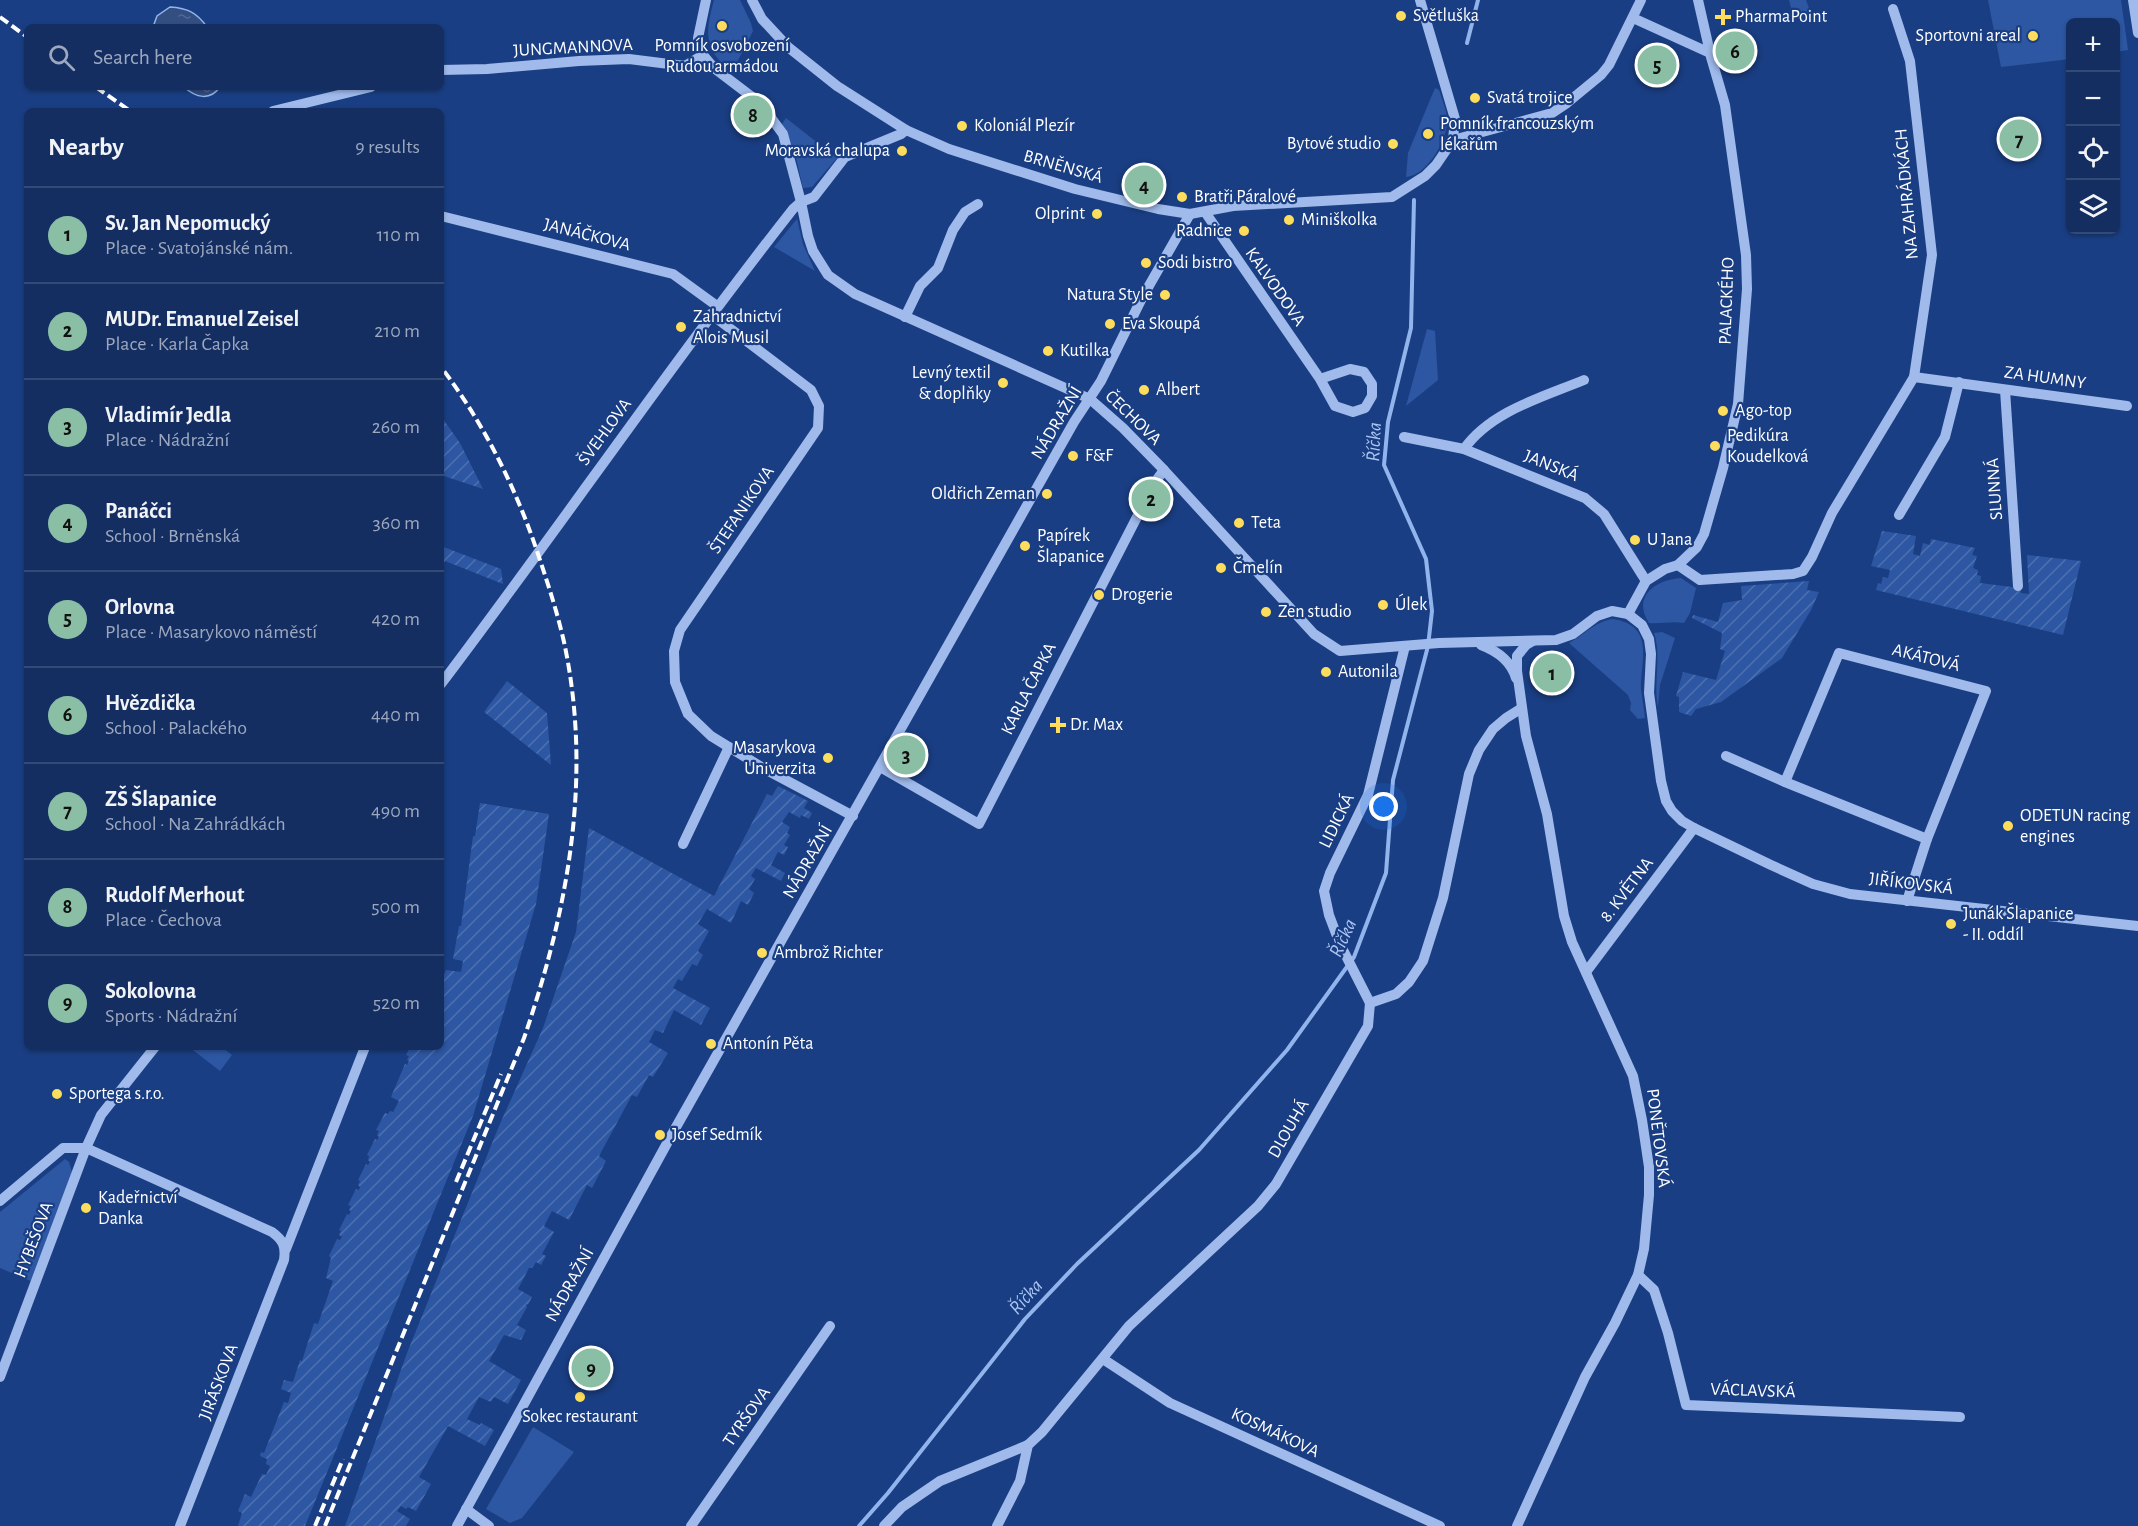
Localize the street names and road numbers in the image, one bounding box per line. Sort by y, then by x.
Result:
street label: JUNGMANNOVA [513,36,634,60]
street label: NA ZAHRÁDKÁCH [1889,128,1922,261]
street label: BRNĚNSKÁ [1021,144,1106,187]
street label: JANÁČKOVA [542,213,633,255]
street label: KALVODOVA [1242,245,1309,330]
street label: PALACKÉHO [1713,257,1738,345]
street label: ZA HUMNY [2003,363,2088,393]
street label: NÁDRAŽNÍ [1026,382,1086,462]
street label: ČECHOVA [1101,385,1167,449]
street label: ŠVEHLOVA [572,393,635,469]
street label: JANSKÁ [1521,444,1582,485]
street label: SLUNNÁ [1981,457,2006,521]
street label: ŠTEFANIKOVA [704,461,778,557]
street label: KARLA ČAPKA [996,638,1060,738]
street label: AKÁTOVÁ [1890,638,1963,675]
street label: LIDICKÁ [1313,789,1358,851]
street label: NÁDRAŽNÍ [777,821,836,902]
street label: 8. KVĚTNA [1595,852,1657,926]
street label: JIŘÍKOVSKÁ [1868,867,1955,898]
street label: PONĚTOVSKÁ [1643,1087,1676,1189]
street label: DLOUHÁ [1263,1095,1313,1161]
street label: HYBEŠOVA [8,1198,57,1281]
street label: NÁDRAŽNÍ [540,1243,598,1325]
street label: JIRÁSKOVA [193,1340,242,1423]
street label: VÁCLAVSKÁ [1710,1378,1797,1402]
street label: TYRŠOVA [718,1382,774,1450]
street label: KOSMÁKOVA [1228,1402,1324,1461]

